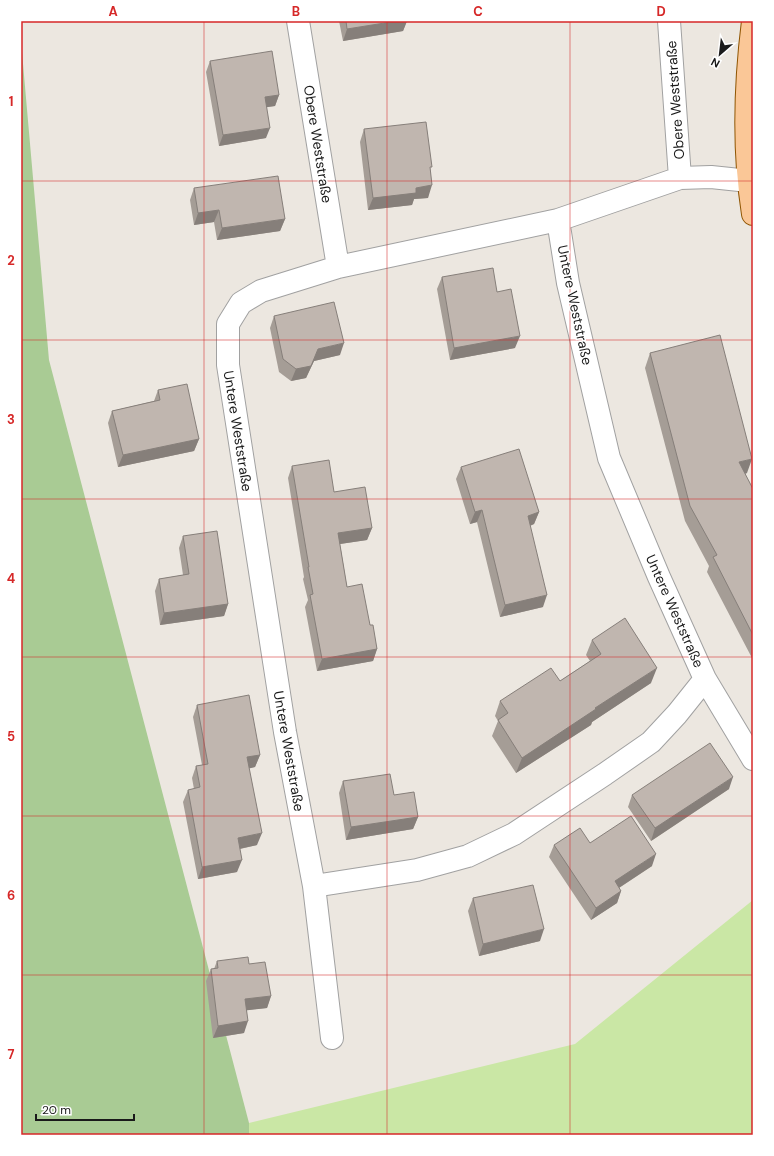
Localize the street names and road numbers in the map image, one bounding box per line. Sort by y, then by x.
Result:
street label: Obere Weststraße [662,40,688,160]
street label: Obere Weststraße [300,84,336,204]
street label: Untere Weststraße [554,243,597,367]
street label: Untere Weststraße [220,369,256,493]
street label: Untere Weststraße [642,552,708,670]
street label: Untere Weststraße [270,689,308,813]

